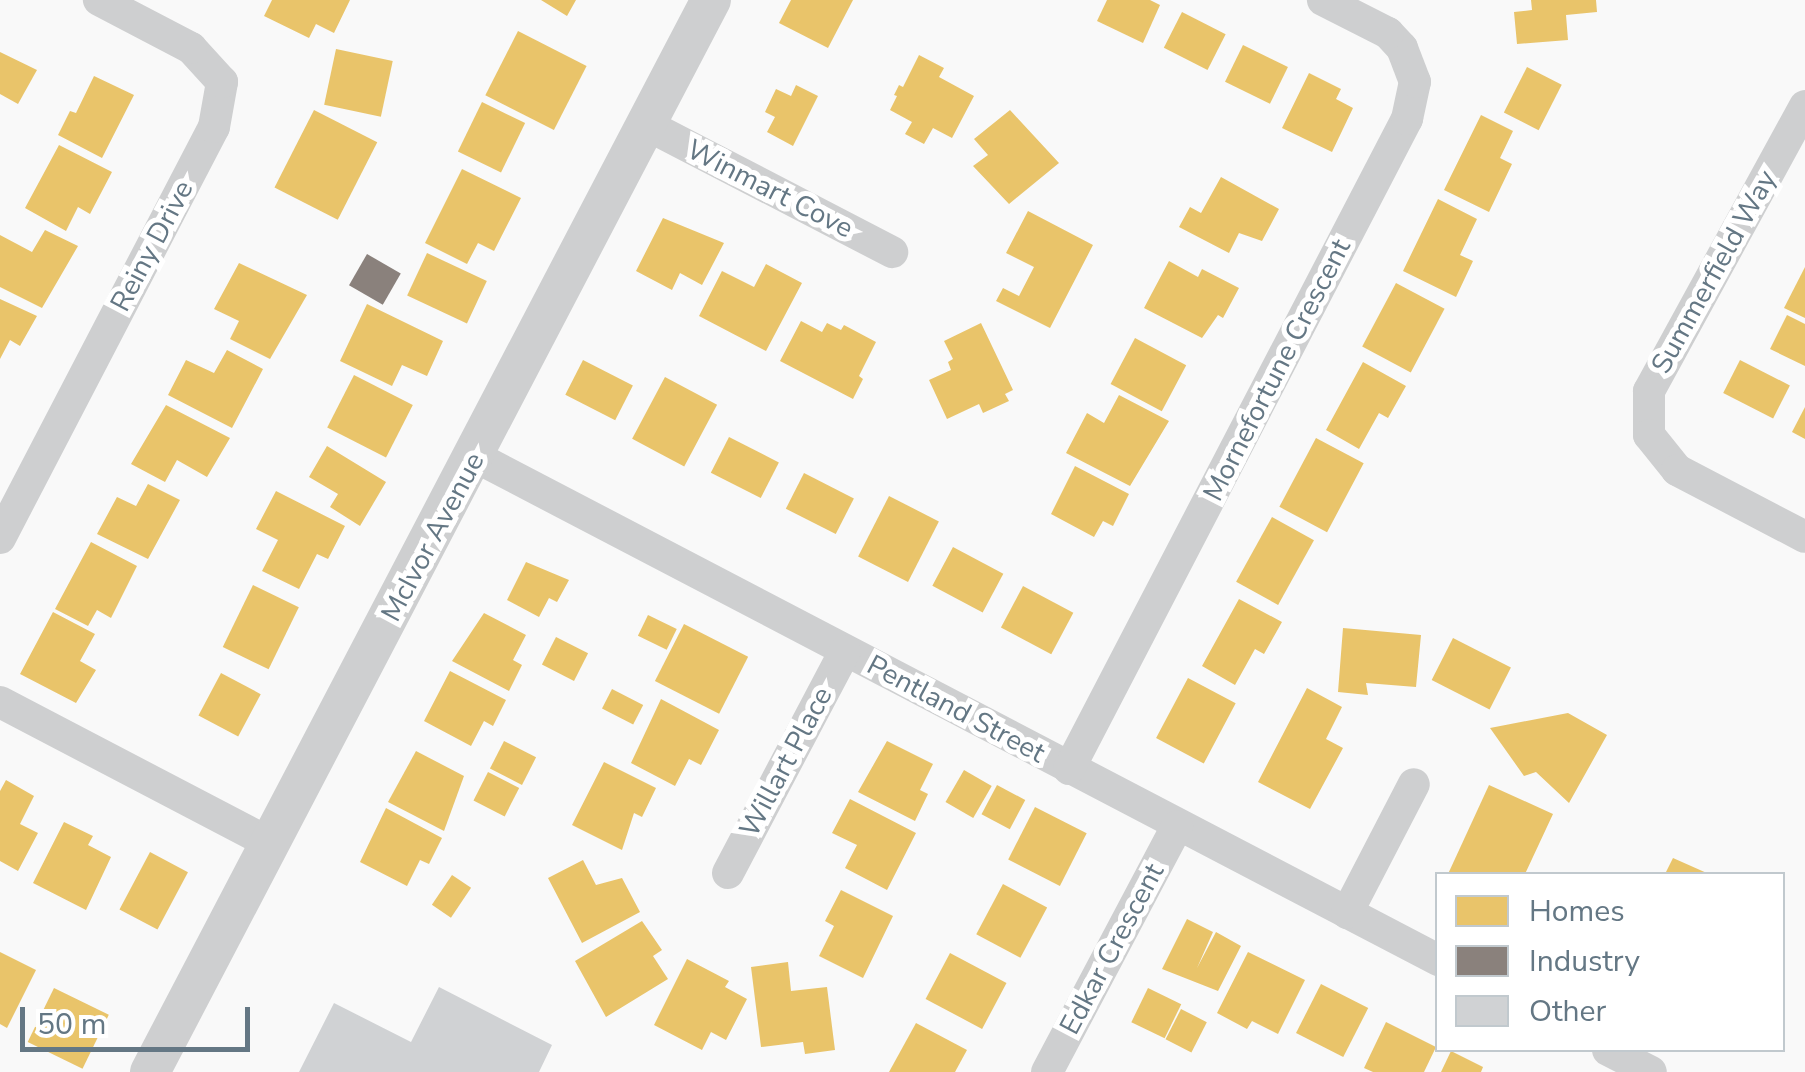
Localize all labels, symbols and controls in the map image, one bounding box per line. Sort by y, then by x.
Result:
street label: Winmart Cove [681,133,859,245]
street label: Summerfield Way [1644,165,1784,379]
street label: Reiny Drive [103,175,201,317]
street label: Mornefortune Crescent [1196,233,1358,507]
street label: McIvor Avenue [374,447,492,627]
street label: Pentland Street [861,648,1051,770]
street label: Willart Place [732,681,840,843]
street label: Edkar Crescent [1053,858,1171,1040]
legend [1435,872,1785,1052]
text: Homes [1529,891,1625,932]
text: Industry [1529,941,1640,982]
scale bar [25,987,255,1049]
text: Other [1529,991,1606,1032]
text: 50 m [37,1004,106,1045]

